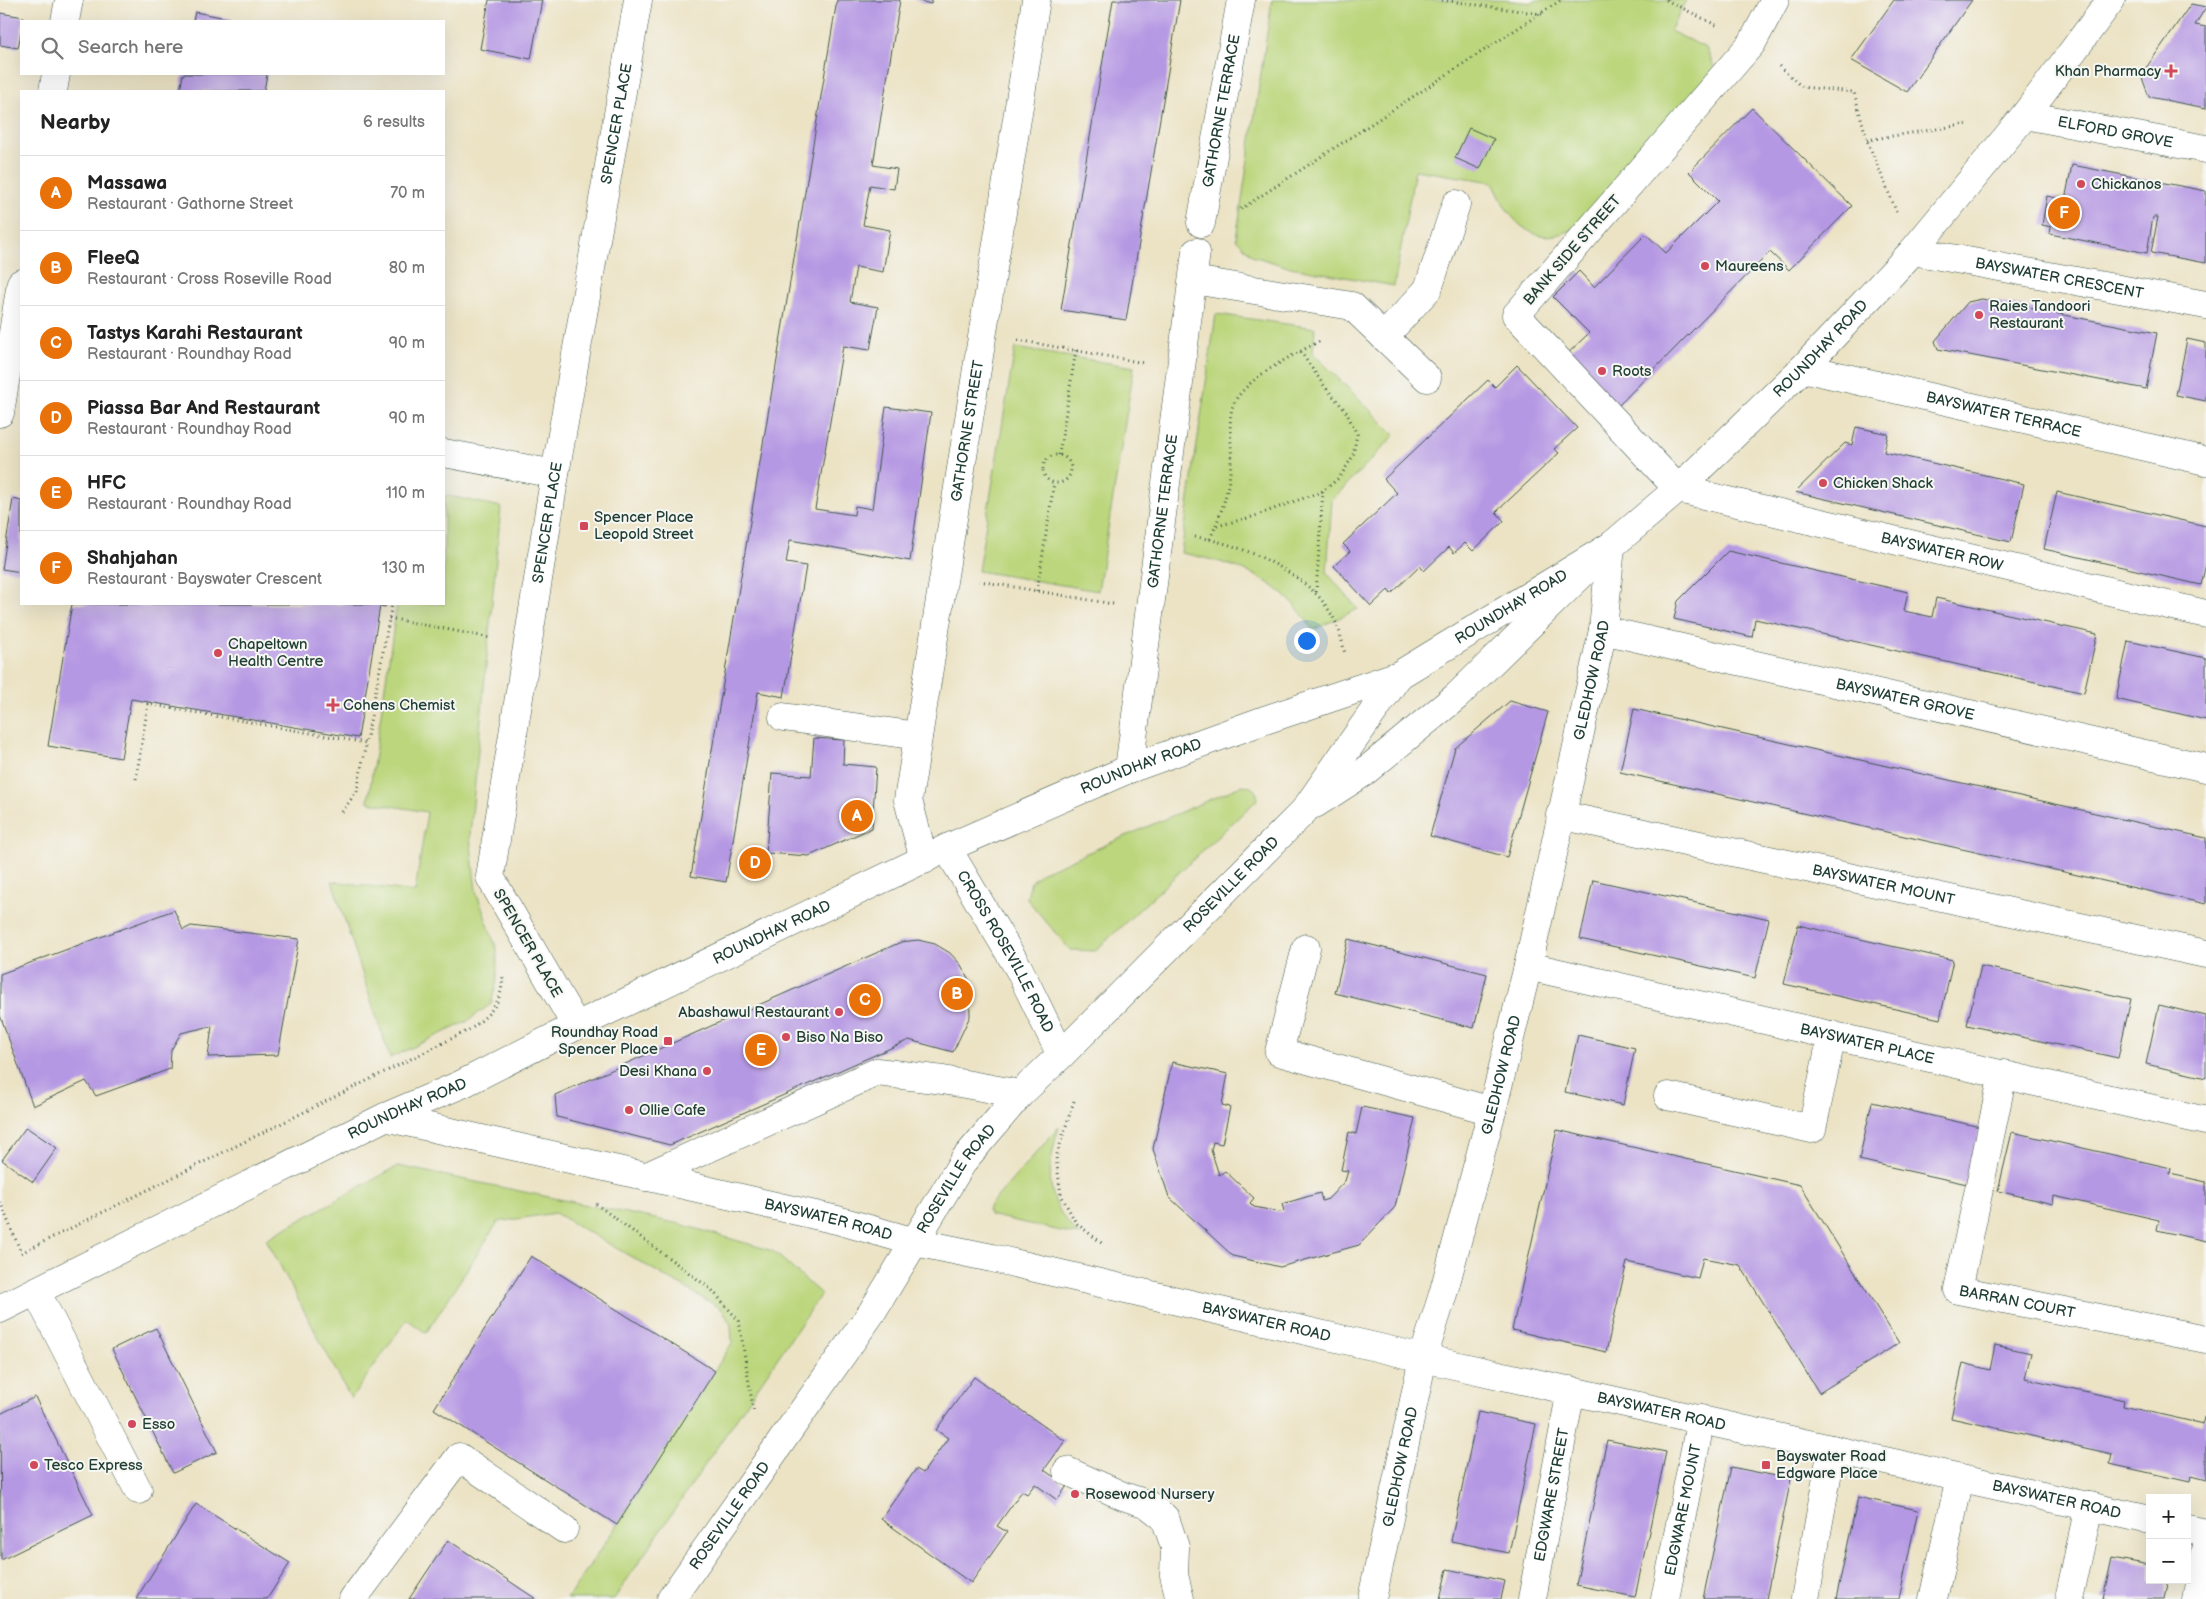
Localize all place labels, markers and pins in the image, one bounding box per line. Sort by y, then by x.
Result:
place label: Khan Pharmacy [2055,62,2161,81]
marker: Khan Pharmacy [2165,65,2177,77]
place label: Chickanos [2091,175,2162,194]
marker: Chickanos [2075,178,2087,190]
pin: F [2048,194,2080,232]
place label: Maureens [1715,257,1784,276]
marker: Maureens [1699,260,1711,272]
place label: Raies Tandoori Restaurant [1989,297,2091,333]
marker: Raies Tandoori Restaurant [1973,309,1985,321]
place label: Roots [1612,362,1652,381]
marker: Roots [1596,365,1608,377]
place label: Chicken Shack [1833,474,1933,493]
marker: Chicken Shack [1817,477,1829,489]
place label: Spencer Place Leopold Street [594,508,694,544]
marker: Spencer Place Leopold Street [578,520,590,532]
place label: Chapeltown Health Centre [228,635,323,671]
marker: Chapeltown Health Centre [212,647,224,659]
place label: Cohens Chemist [343,696,456,715]
marker: Cohens Chemist [327,699,339,711]
pin: A [841,797,873,835]
pin: D [739,844,771,882]
pin: B [941,975,973,1013]
pin: C [849,981,881,1019]
place label: Abashawul Restaurant [678,1003,829,1022]
marker: Abashawul Restaurant [833,1006,845,1018]
place label: Roundhay Road Spencer Place [551,1023,658,1059]
place label: Biso Na Biso [796,1028,883,1047]
pin: E [745,1031,777,1069]
marker: Biso Na Biso [780,1031,792,1043]
marker: Roundhay Road Spencer Place [662,1035,674,1047]
place label: Desi Khana [619,1062,697,1081]
marker: Desi Khana [701,1065,713,1077]
place label: Ollie Cafe [639,1101,706,1120]
marker: Ollie Cafe [623,1104,635,1116]
place label: Esso [142,1415,175,1434]
marker: Esso [126,1418,138,1430]
place label: Bayswater Road Edgware Place [1776,1447,1886,1483]
place label: Tesco Express [44,1456,143,1475]
marker: Tesco Express [28,1459,40,1471]
marker: Bayswater Road Edgware Place [1760,1459,1772,1471]
place label: Rosewood Nursery [1085,1485,1215,1504]
marker: Rosewood Nursery [1069,1488,1081,1500]

